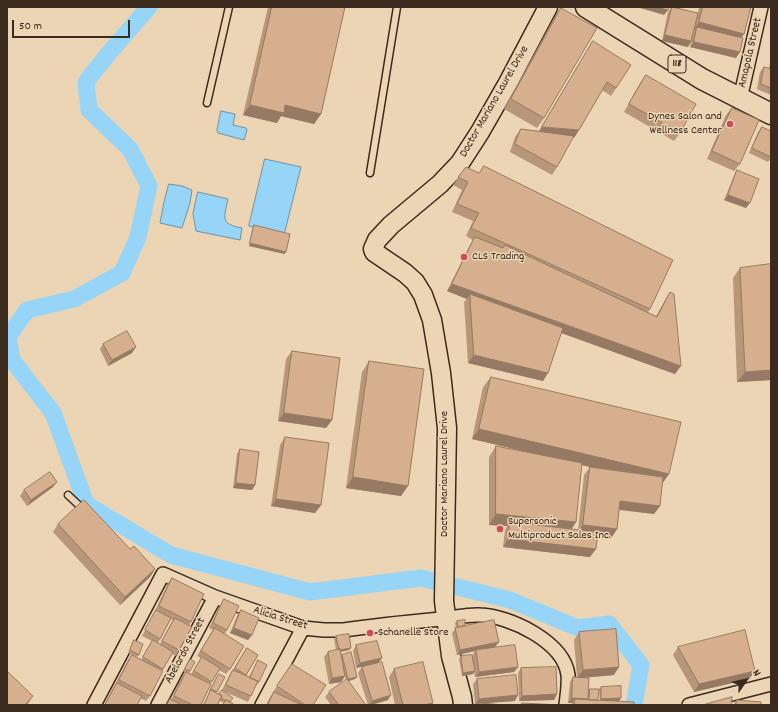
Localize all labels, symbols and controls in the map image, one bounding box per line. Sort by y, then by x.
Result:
scale bar [14,12,132,38]
street label: Amapola Street [736,16,766,90]
text: 50 m [19,18,42,35]
street label: Doctor Mariano Laurel Drive [457,44,533,160]
road number: 118 [668,55,686,73]
place label: Dynes Salon and Wellness Center [648,110,722,138]
marker: Dynes Salon and Wellness Center [725,119,735,129]
place label: CLS Trading [472,250,524,264]
marker: CLS Trading [459,252,469,262]
street label: Doctor Mariano Laurel Drive [438,411,452,537]
place label: Supersonic Multiproduct Sales Inc. [508,515,611,543]
marker: Supersonic Multiproduct Sales Inc. [495,524,505,534]
street label: Alicia Street [251,604,309,634]
street label: Abelardo Street [163,615,209,687]
place label: Schanelle Store [378,626,449,640]
marker: Schanelle Store [365,628,375,638]
north arrow [726,660,766,700]
text: N [748,667,764,680]

